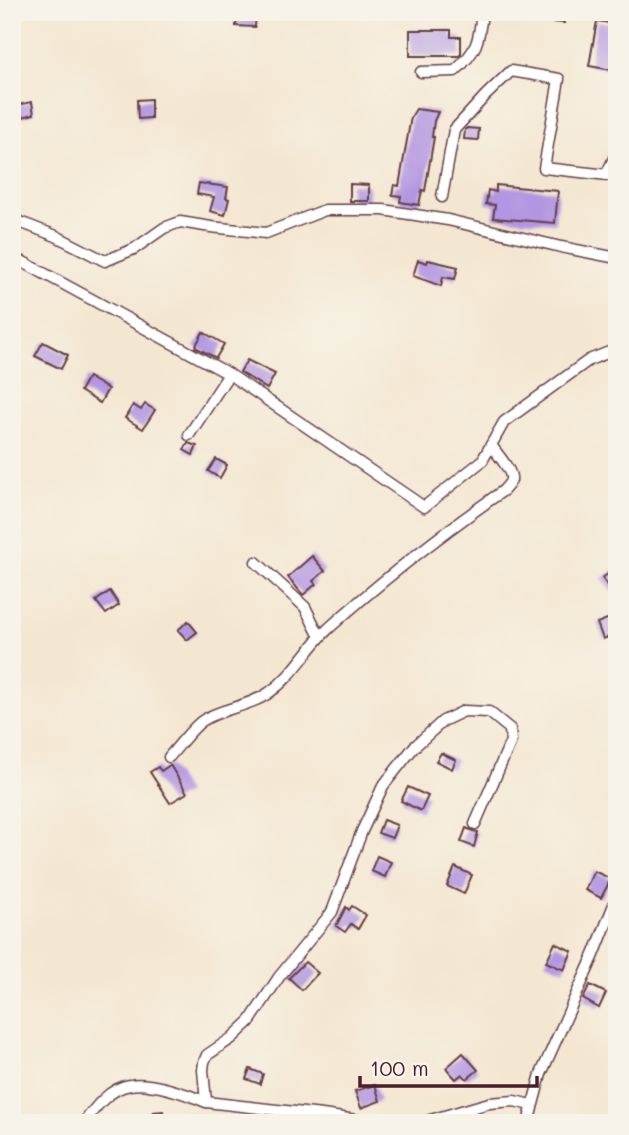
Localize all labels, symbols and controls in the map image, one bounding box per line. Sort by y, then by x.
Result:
scale bar [360,1044,536,1088]
text: 100 m [370,1054,429,1081]

